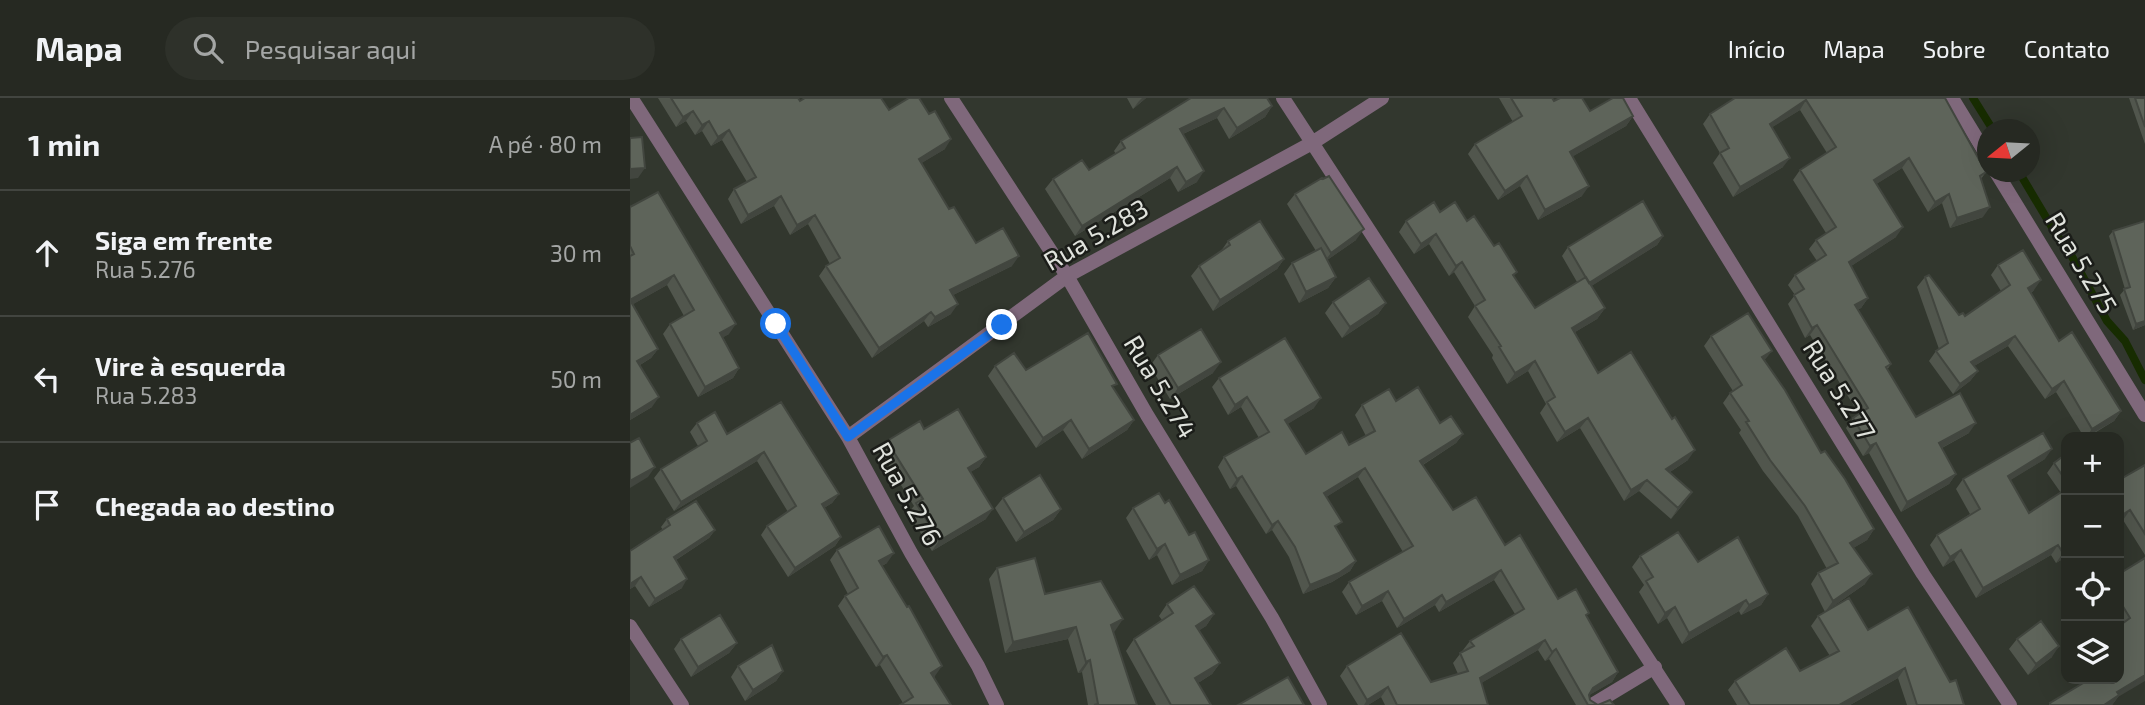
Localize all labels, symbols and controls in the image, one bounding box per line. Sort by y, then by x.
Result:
search box [165,17,655,80]
text: Mapa [35,28,123,68]
icon: search [189,29,227,67]
text: Pesquisar aqui [245,33,417,64]
text: Início [1728,34,1785,63]
text: Mapa [1823,34,1885,63]
text: Sobre [1923,34,1986,63]
text: Contato [2024,34,2110,63]
north arrow [1977,119,2040,182]
text: 1 min [28,126,100,162]
text: A pé · 80 m [489,130,602,158]
street label: Rua 5.283 [1037,191,1153,276]
street label: Rua 5.275 [2040,206,2125,319]
text: Siga em frente [95,224,273,255]
icon: ahead [28,234,66,272]
text: 30 m [550,239,602,267]
text: Rua 5.276 [95,255,196,283]
route start [760,308,791,339]
route end [986,309,1017,340]
street label: Rua 5.274 [1118,329,1204,443]
street label: Rua 5.277 [1797,333,1883,445]
text: Vire à esquerda [95,350,286,381]
icon: left [28,360,66,398]
text: 50 m [551,365,602,393]
text: Rua 5.283 [95,381,197,409]
map controls [2061,432,2124,684]
button: + [2061,432,2124,495]
street label: Rua 5.276 [867,436,949,550]
icon: arrive [28,486,66,524]
text: Chegada ao destino [95,490,335,521]
button: − [2061,495,2124,558]
button: locate [2061,558,2124,621]
button: layers [2061,621,2124,684]

